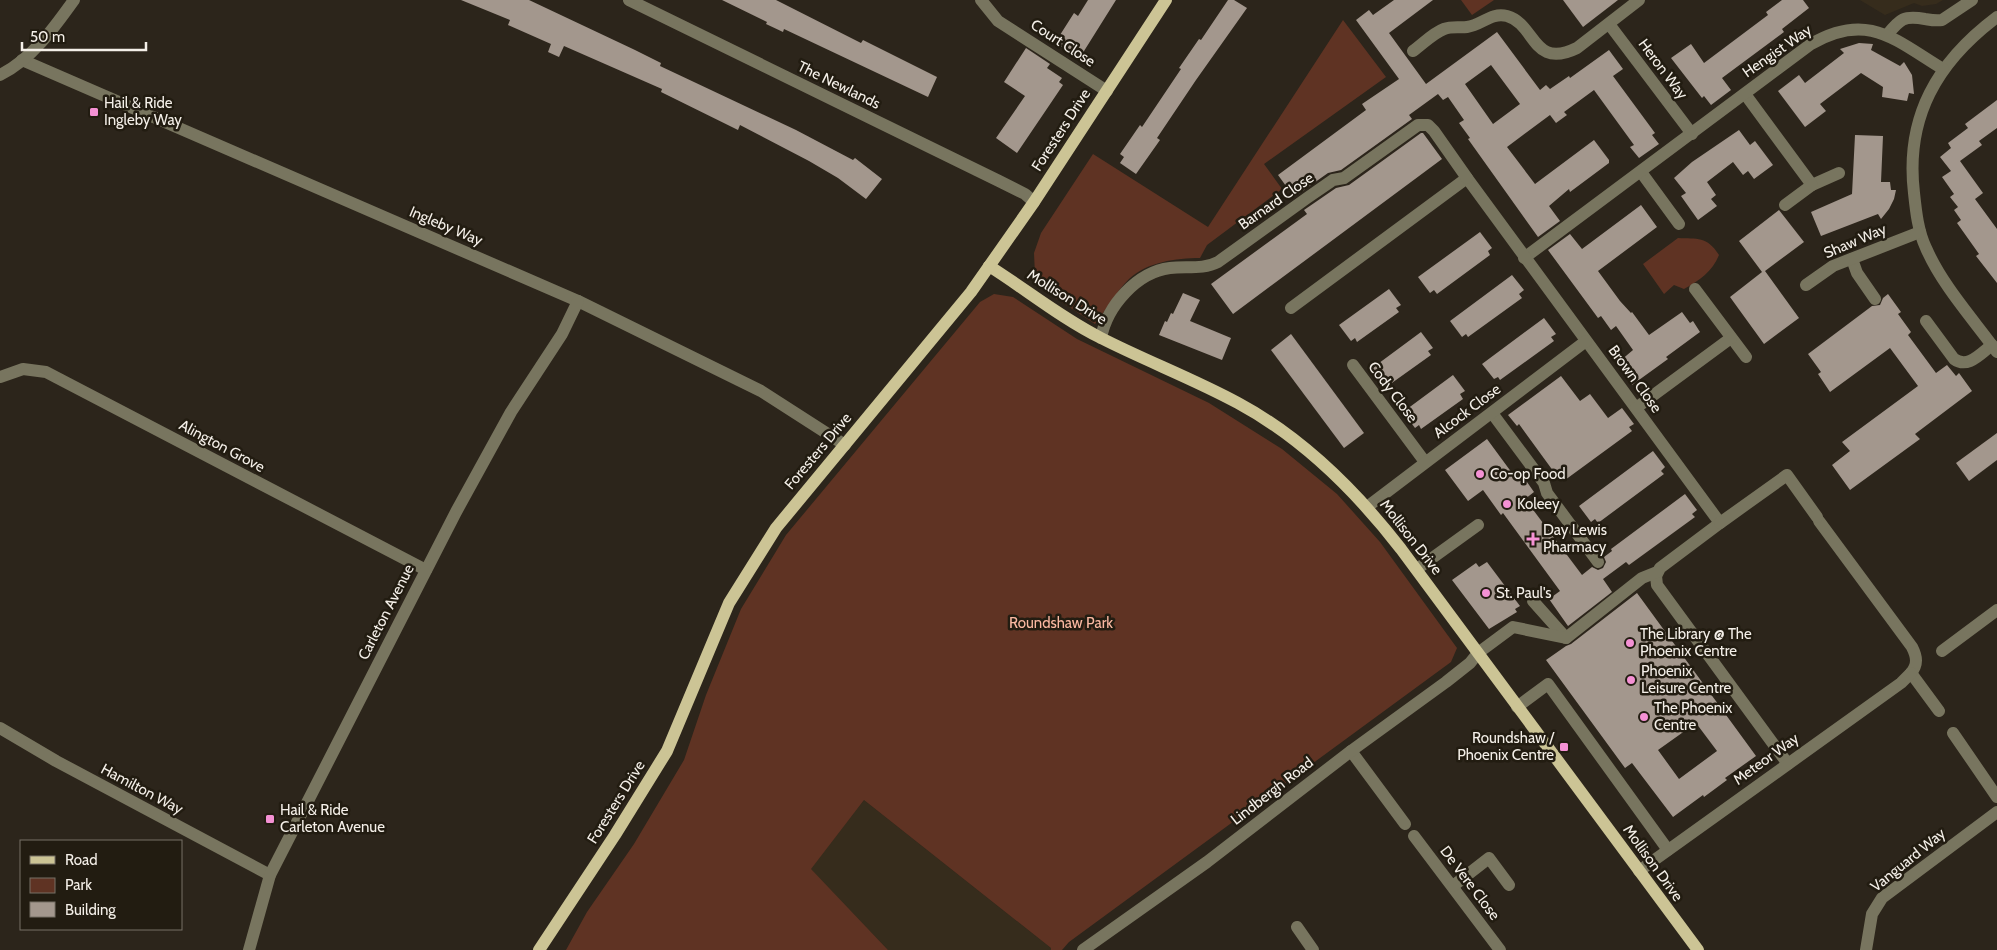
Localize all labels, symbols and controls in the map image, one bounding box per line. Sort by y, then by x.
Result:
street label: Court Close [1027,16,1099,71]
scale bar [22,20,146,52]
street label: Hengist Way [1739,20,1815,81]
text: 50 m [30,28,65,46]
street label: Heron Way [1635,35,1692,103]
street label: The Newlands [795,57,883,113]
street label: Foresters Drive [1028,85,1094,175]
place label: Hail & Ride Ingleby Way [104,94,182,129]
marker: Hail & Ride Ingleby Way [88,106,100,118]
street label: Barnard Close [1235,168,1317,233]
street label: Ingleby Way [407,203,486,250]
street label: Shaw Way [1821,220,1889,262]
street label: Mollison Drive [1024,265,1110,329]
street label: Brown Close [1604,342,1666,417]
street label: Cody Close [1364,358,1422,426]
street label: Alcock Close [1430,380,1504,442]
street label: Foresters Drive [781,409,855,493]
street label: Alington Grove [176,416,268,476]
place label: Co-op Food [1490,465,1566,483]
marker: Co-op Food [1474,468,1486,480]
place label: Koleey [1517,495,1560,513]
street label: Mollison Drive [1376,496,1446,578]
marker: Koleey [1501,498,1513,510]
place label: Day Lewis Pharmacy [1543,521,1607,556]
marker: Day Lewis Pharmacy [1527,533,1539,545]
street label: Carleton Avenue [354,561,418,663]
place label: St. Paul's [1496,584,1552,602]
marker: St. Paul's [1480,587,1492,599]
park label: Roundshaw Park [1009,614,1113,632]
place label: The Library @ The Phoenix Centre [1640,625,1752,660]
marker: The Library @ The Phoenix Centre [1624,637,1636,649]
place label: Phoenix Leisure Centre [1641,662,1731,697]
marker: Phoenix Leisure Centre [1625,674,1637,686]
place label: The Phoenix Centre [1654,699,1732,734]
marker: The Phoenix Centre [1638,711,1650,723]
place label: Roundshaw / Phoenix Centre [1457,729,1555,764]
street label: Meteor Way [1730,729,1803,789]
marker: Roundshaw / Phoenix Centre [1558,741,1570,753]
street label: Lindbergh Road [1227,753,1317,829]
street label: Foresters Drive [583,757,649,847]
street label: Hamilton Way [98,760,187,818]
place label: Hail & Ride Carleton Avenue [280,801,385,836]
marker: Hail & Ride Carleton Avenue [264,813,276,825]
street label: Mollison Drive [1619,821,1687,905]
street label: Vanguard Way [1867,824,1949,896]
legend [20,840,182,930]
street label: De Vere Close [1436,842,1504,924]
text: Road [65,851,98,869]
text: Park [65,876,92,894]
text: Building [65,901,116,919]

